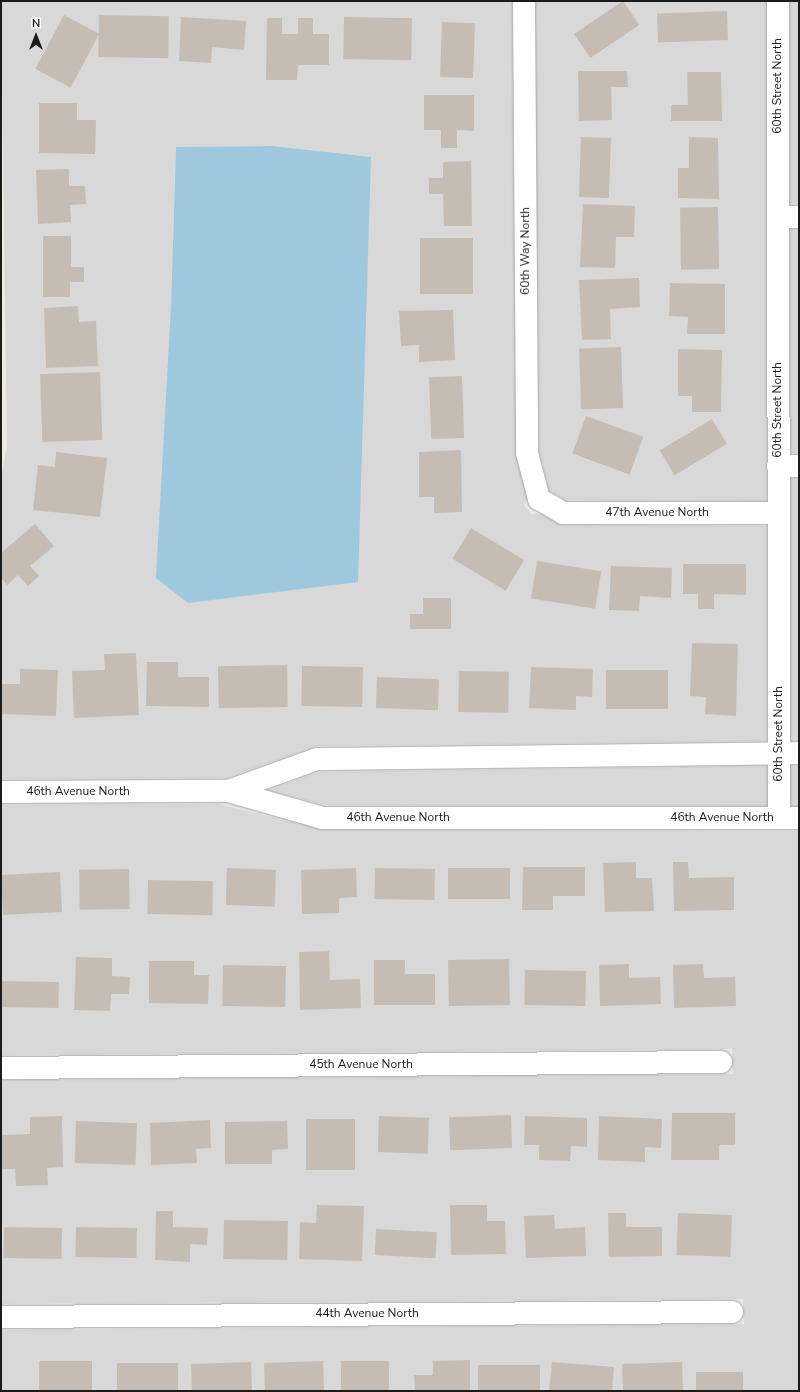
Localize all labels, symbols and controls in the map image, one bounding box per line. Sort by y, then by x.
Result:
north arrow [16,16,56,56]
text: N [32,16,40,31]
street label: 60th Street North [771,38,785,134]
street label: 60th Way North [519,207,533,295]
street label: 60th Street North [771,362,785,458]
street label: 47th Avenue North [605,506,709,520]
street label: 60th Street North [772,686,786,782]
street label: 46th Avenue North [26,785,130,799]
street label: 46th Avenue North [346,811,450,825]
street label: 46th Avenue North [670,811,774,825]
street label: 45th Avenue North [309,1058,413,1072]
street label: 44th Avenue North [315,1307,419,1321]

